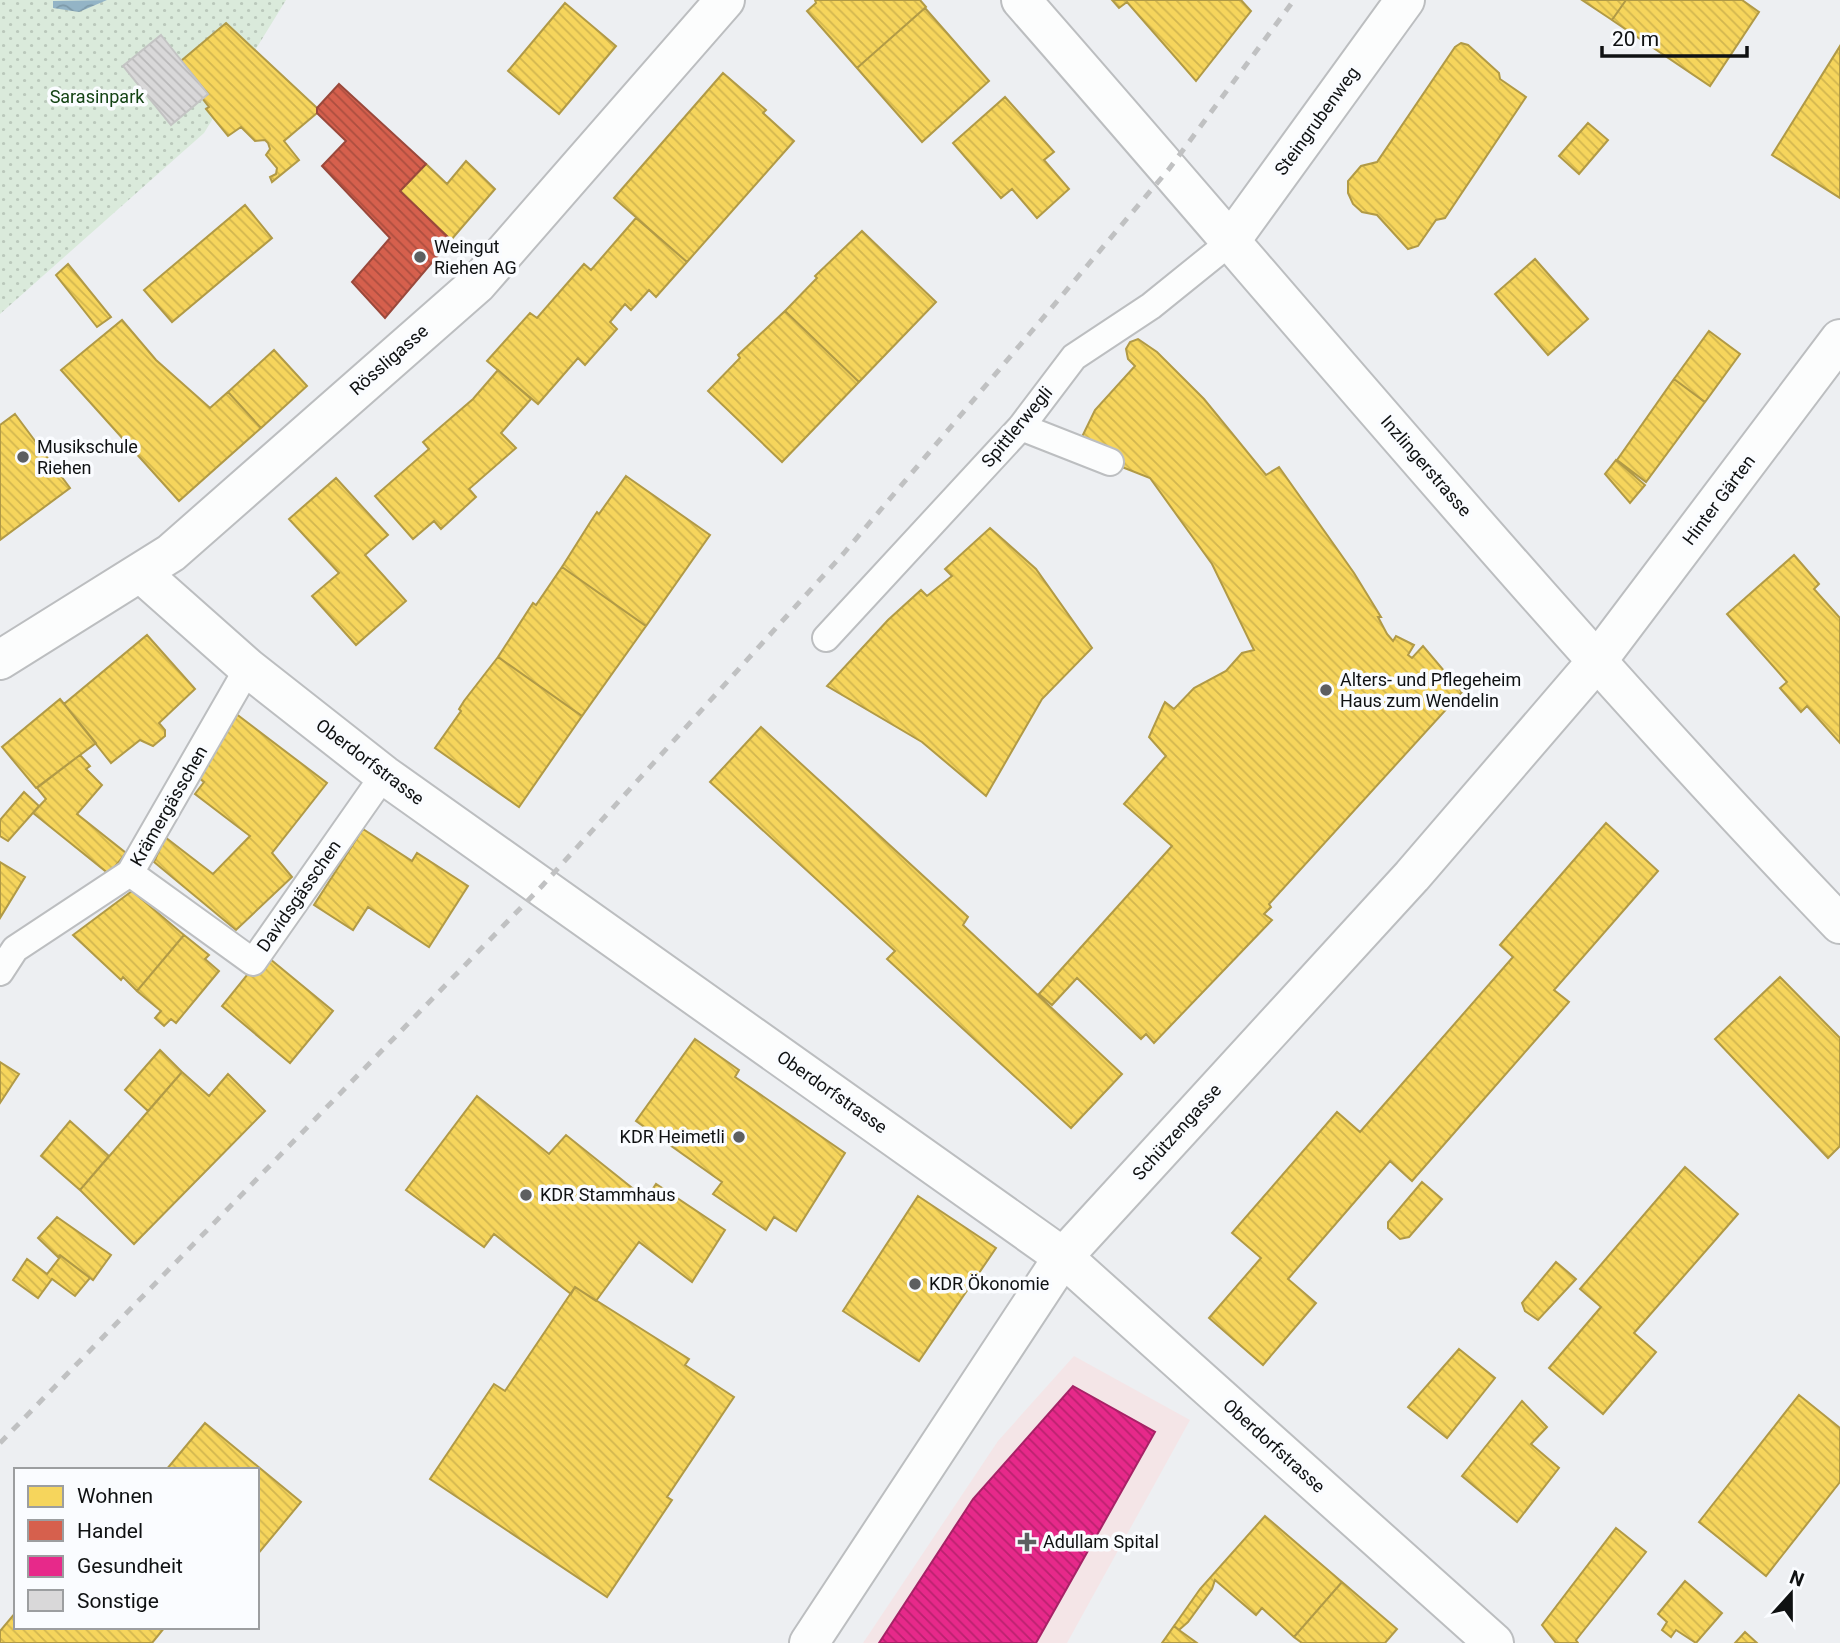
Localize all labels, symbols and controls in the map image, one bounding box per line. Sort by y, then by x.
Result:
scale bar [1602,14,1747,58]
text: 20 m [1612,27,1659,51]
street label: Steingrubenweg [1270,62,1363,179]
park label: Sarasinpark [50,86,145,107]
place label: Weingut Riehen AG [434,236,517,278]
marker: Weingut Riehen AG [412,249,428,265]
street label: Rössligasse [345,320,432,399]
street label: Spittlerwegli [977,382,1056,471]
street label: Inzlingerstrasse [1377,411,1476,521]
place label: Musikschule Riehen [37,436,138,478]
marker: Musikschule Riehen [15,449,31,465]
street label: Hinter Gärten [1678,451,1759,549]
place label: Alters- und Pflegeheim Haus zum Wendelin [1340,669,1521,711]
marker: Alters- und Pflegeheim Haus zum Wendelin [1318,682,1334,698]
street label: Oberdorfstrasse [312,714,428,809]
street label: Krämergässchen [126,742,212,870]
street label: Davidsgässchen [252,836,345,956]
street label: Oberdorfstrasse [773,1046,891,1137]
street label: Schützengasse [1128,1079,1225,1184]
place label: KDR Heimetli [620,1126,725,1147]
marker: KDR Heimetli [731,1129,747,1145]
place label: KDR Stammhaus [540,1184,676,1205]
marker: KDR Stammhaus [518,1187,534,1203]
place label: KDR Ökonomie [929,1273,1049,1294]
marker: KDR Ökonomie [907,1276,923,1292]
street label: Oberdorfstrasse [1219,1394,1330,1497]
legend [14,1468,259,1629]
text: Wohnen [77,1484,153,1508]
text: Handel [77,1519,143,1543]
place label: Adullam Spital [1043,1531,1159,1552]
marker: Adullam Spital [1017,1532,1037,1552]
text: Gesundheit [77,1554,183,1578]
north arrow [1756,1559,1826,1629]
text: N [1787,1565,1807,1592]
text: Sonstige [77,1589,159,1613]

